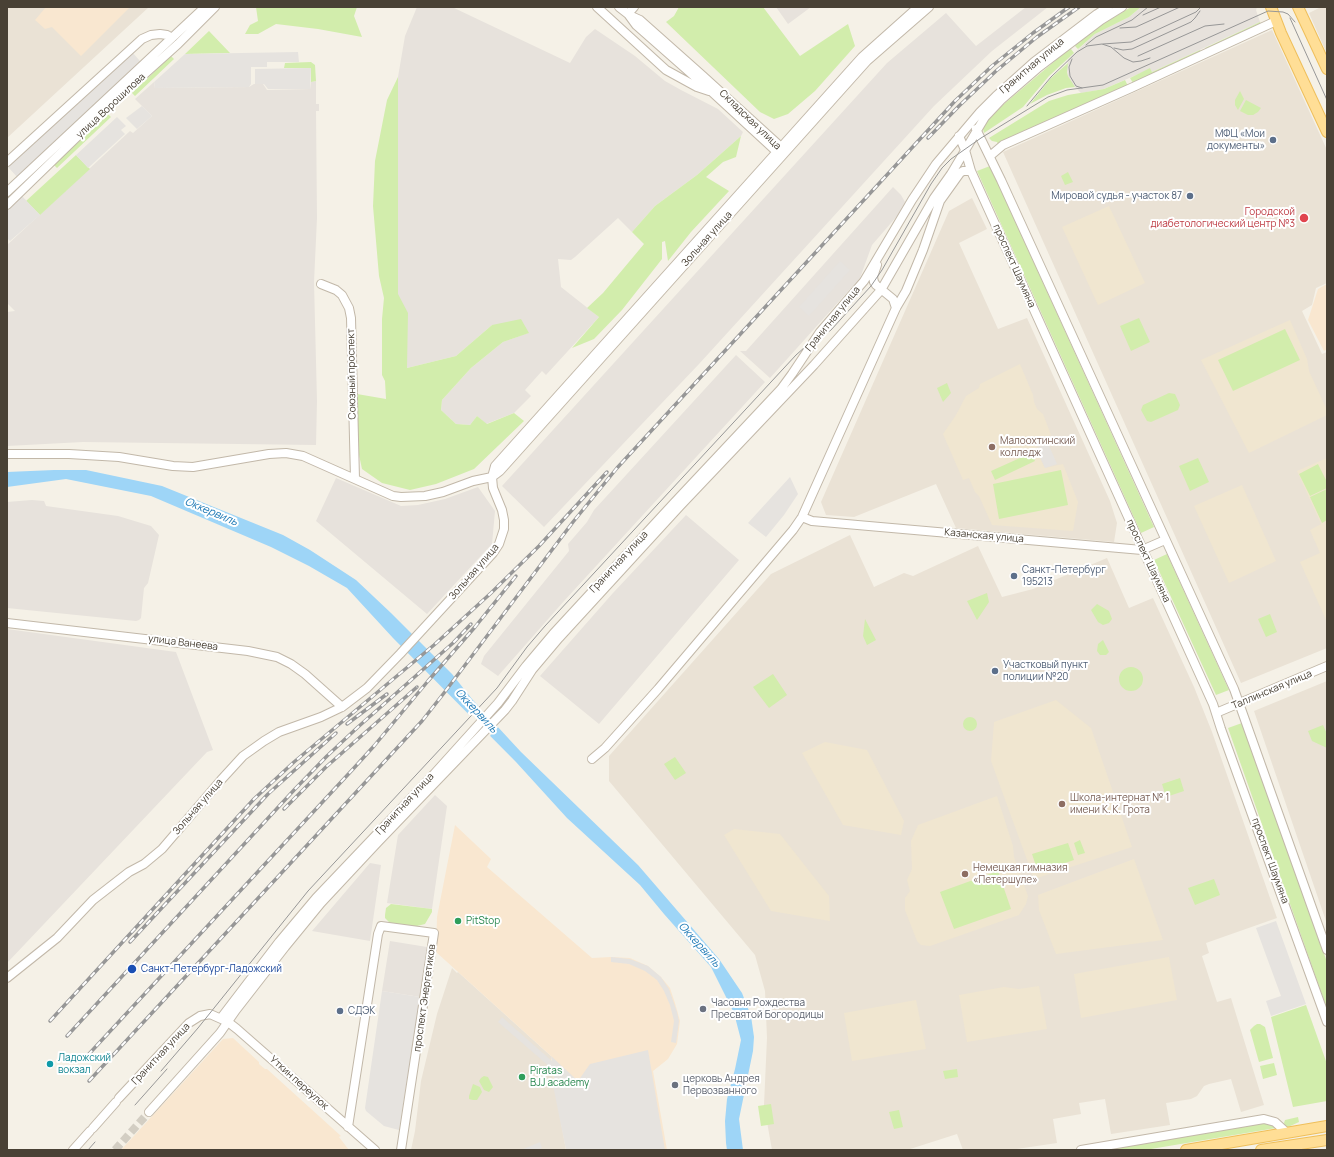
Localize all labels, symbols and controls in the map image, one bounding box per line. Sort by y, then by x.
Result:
street label: Гранитная улица [997,36,1067,96]
street label: улица Ворошилова [74,71,148,141]
street label: Складская улица [717,88,783,152]
place label: МФЦ «Мои документы» [1207,128,1265,152]
marker: МФЦ «Мои документы» [1268,135,1278,145]
place label: Мировой судья - участок 87 [1051,190,1182,202]
marker: Мировой судья - участок 87 [1185,191,1195,201]
place label: Городской диабетологический центр №3 [1151,206,1295,230]
street label: Зольная улица [679,209,735,269]
marker: Городской диабетологический центр №3 [1298,212,1310,224]
street label: проспект Шаумяна [990,222,1038,310]
street label: Гранитная улица [803,284,863,354]
street label: Союзный проспект [345,328,359,420]
place label: Малоохтинский колледж [1000,435,1075,458]
marker: Малоохтинский колледж [987,442,997,452]
water label: Оккервиль [183,495,239,529]
street label: проспект Шаумяна [1124,518,1172,604]
street label: Казанская улица [944,527,1024,545]
street label: Гранитная улица [587,529,651,595]
street label: Зольная улица [446,542,502,602]
place label: Санкт-Петербург 195213 [1022,564,1106,588]
marker: Санкт-Петербург 195213 [1009,571,1019,581]
street label: улица Ванеева [147,633,219,653]
place label: Участковый пункт полиции №20 [1003,659,1088,682]
marker: Участковый пункт полиции №20 [990,666,1000,676]
street label: Таллинская улица [1230,668,1314,712]
water label: Оккервиль [452,686,500,736]
street label: Гранитная улица [373,771,437,837]
street label: Зольная улица [170,777,226,837]
place label: Школа-интернат № 1 имени К. К. Грота [1070,792,1169,816]
marker: Школа-интернат № 1 имени К. К. Грота [1057,799,1067,809]
street label: проспект Шаумяна [1249,817,1291,905]
place label: Немецкая гимназия «Петершуле» [973,862,1068,886]
marker: Немецкая гимназия «Петершуле» [960,869,970,879]
place label: PitStop [466,915,500,927]
marker: PitStop [453,916,463,926]
water label: Оккервиль [675,920,723,970]
street label: проспект Энергетиков [411,943,439,1053]
marker: Санкт-Петербург-Ладожский [126,963,138,975]
place label: Санкт-Петербург-Ладожский [141,963,282,975]
place label: Часовня Рождества Пресвятой Богородицы [711,997,823,1020]
marker: Часовня Рождества Пресвятой Богородицы [698,1004,708,1014]
place label: СДЭК [348,1005,375,1017]
marker: СДЭК [335,1006,345,1016]
street label: Гранитная улица [129,1021,193,1087]
place label: Ладожский вокзал [58,1052,111,1076]
street label: Уткин переулок [267,1054,331,1112]
marker: Ладожский вокзал [45,1059,55,1069]
place label: Piratas BJJ academy [530,1065,589,1088]
marker: Piratas BJJ academy [517,1072,527,1082]
place label: церковь Андрея Первозванного [683,1073,760,1096]
marker: церковь Андрея Первозванного [670,1080,680,1090]

